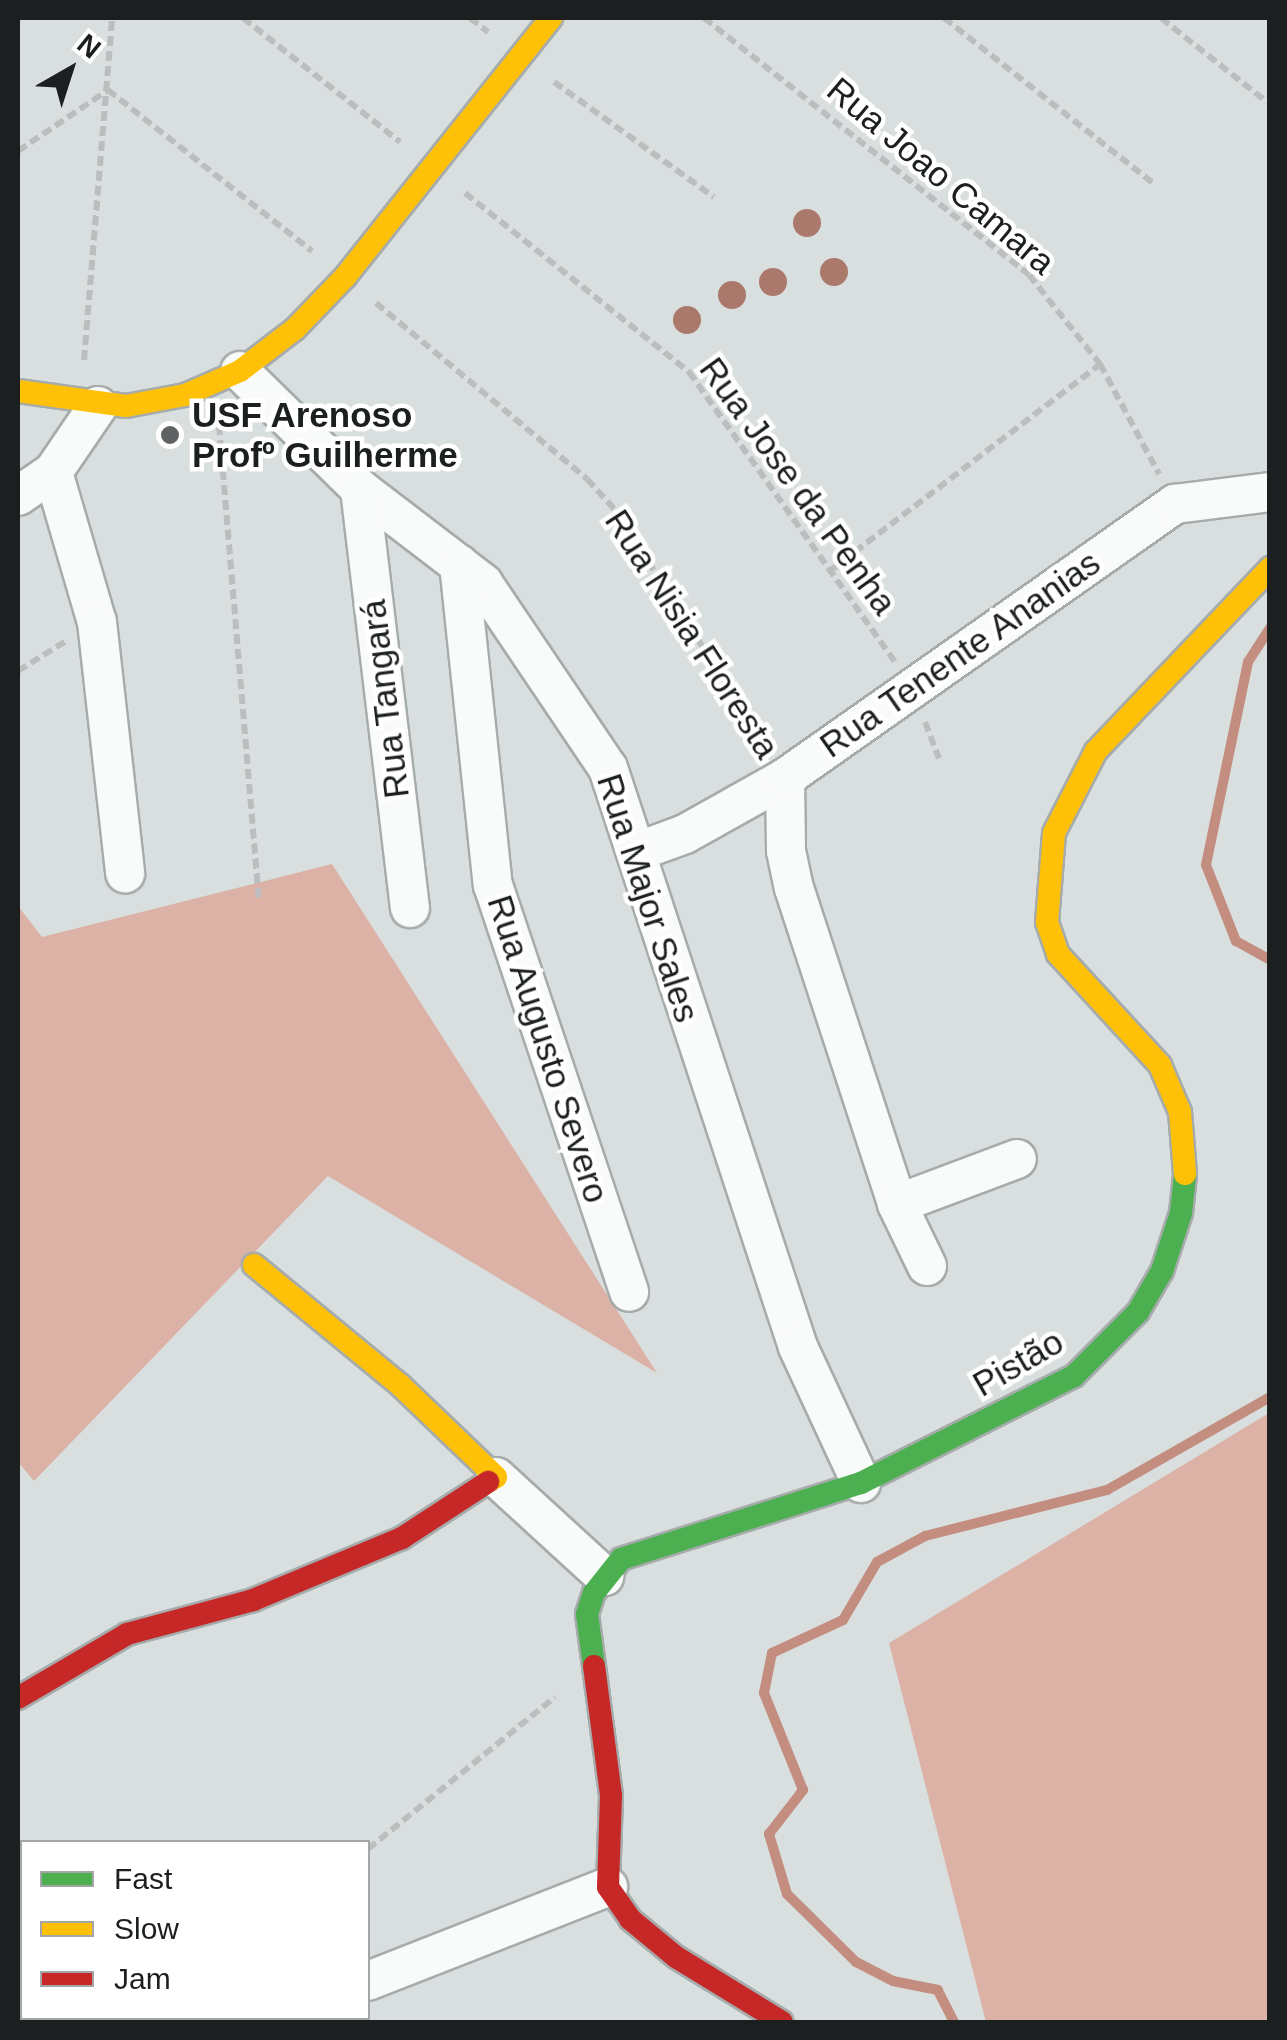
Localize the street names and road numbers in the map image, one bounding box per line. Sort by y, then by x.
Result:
street label: Rua Joao Camara [819,69,1063,283]
street label: Rua Jose da Penha [691,349,905,623]
street label: Rua Nisia Floresta [596,502,788,766]
street label: Rua Tenente Ananias [811,541,1109,767]
street label: Rua Tangará [352,597,418,801]
street label: Rua Major Sales [588,768,708,1028]
street label: Rua Augusto Severo [478,889,618,1209]
street label: Pistão [965,1320,1071,1406]

